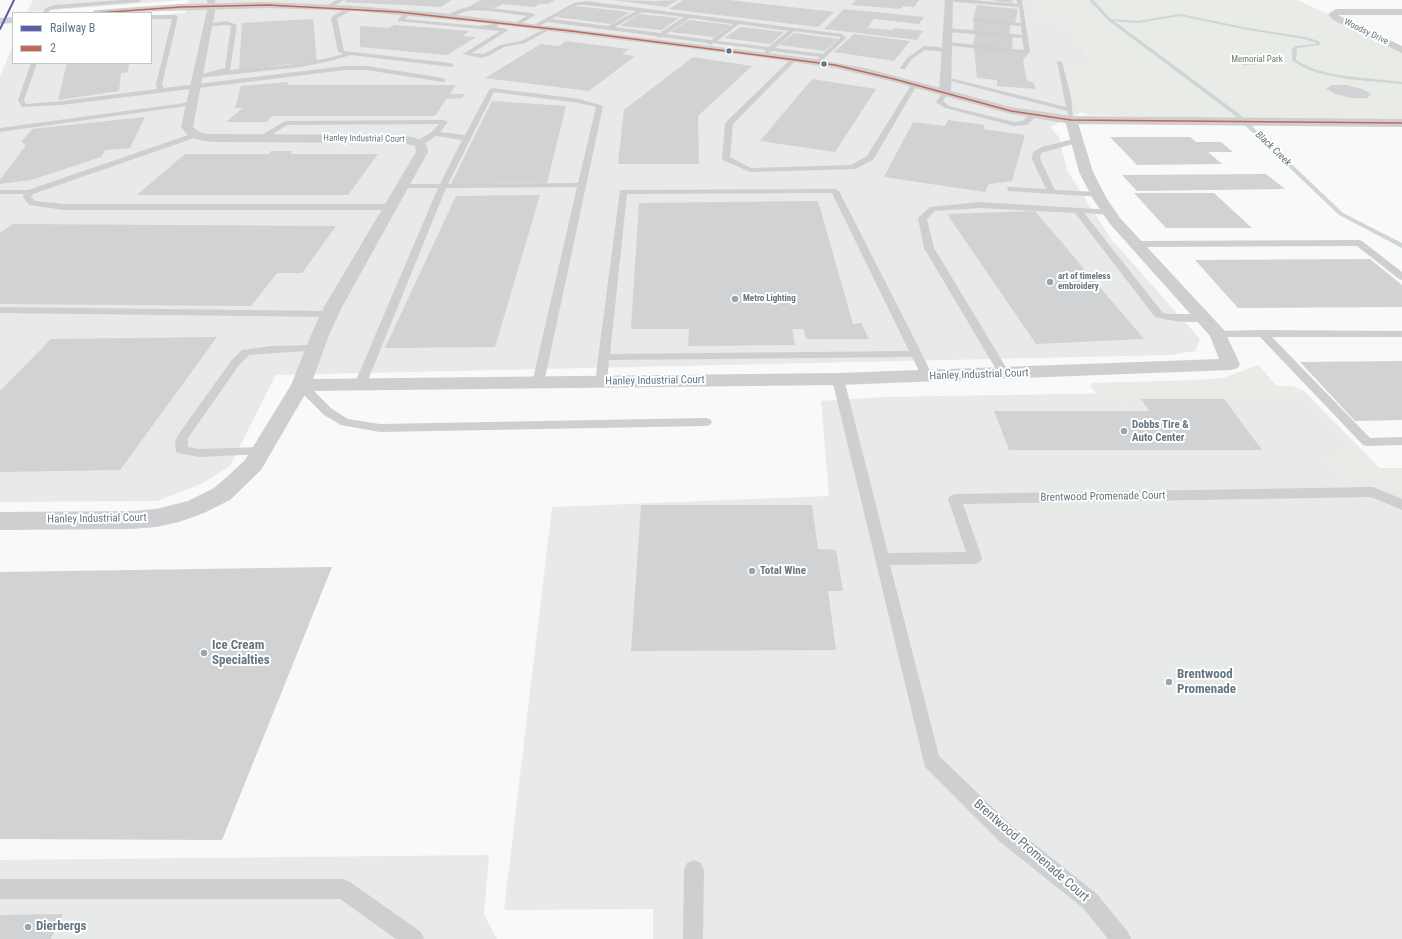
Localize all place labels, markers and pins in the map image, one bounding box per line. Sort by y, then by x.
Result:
unlabelled marker [724,46,734,56]
unlabelled marker [819,59,829,69]
place label: art of timeless embroidery [1058,272,1111,293]
marker: art of timeless embroidery [1045,277,1055,287]
marker: Metro Lighting [730,294,740,304]
place label: Metro Lighting [743,294,796,304]
place label: Dobbs Tire & Auto Center [1132,418,1189,444]
marker: Dobbs Tire & Auto Center [1119,426,1129,436]
place label: Total Wine [760,564,806,578]
marker: Total Wine [747,566,757,576]
place label: Ice Cream Specialties [212,638,270,669]
marker: Ice Cream Specialties [199,648,209,658]
place label: Brentwood Promenade [1177,667,1236,698]
marker: Brentwood Promenade [1164,677,1174,687]
place label: Dierbergs [36,919,86,935]
marker: Dierbergs [23,922,33,932]

